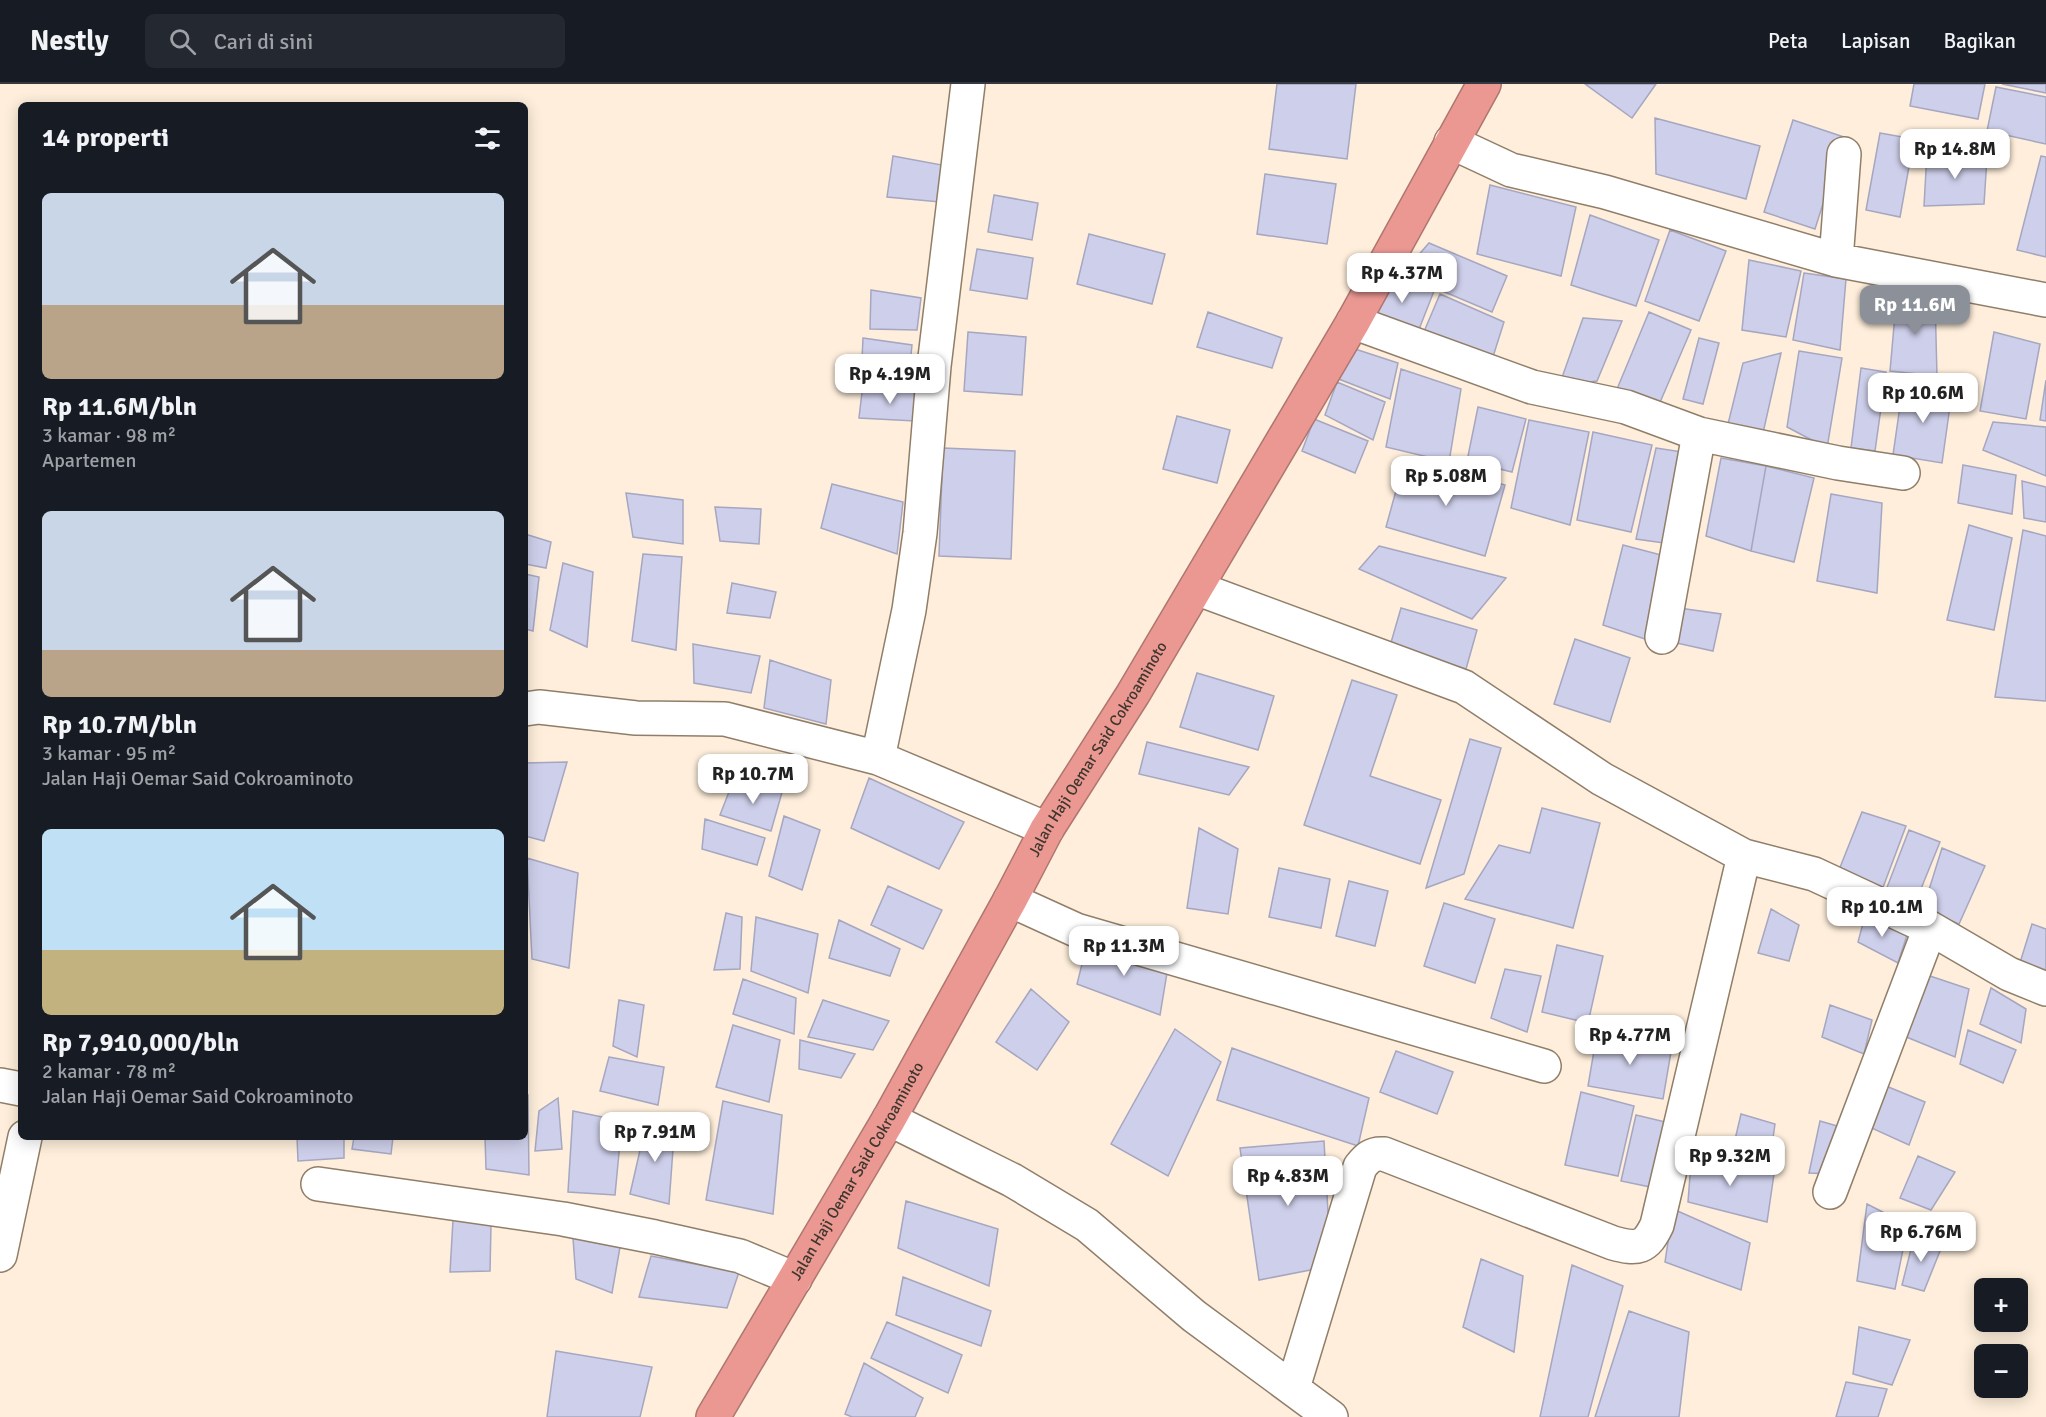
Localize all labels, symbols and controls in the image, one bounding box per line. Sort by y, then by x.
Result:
search box [145,14,565,68]
text: Nestly [30,24,109,58]
icon: search [166,25,199,58]
text: Cari di sini [214,28,313,55]
text: Peta [1768,28,1808,54]
text: Lapisan [1841,28,1910,54]
text: Bagikan [1943,28,2016,54]
text: 14 properti [42,122,169,154]
icon: filters [471,122,504,155]
pin: Rp 14.8M [1893,129,2017,180]
text: Rp 14.8M [1914,136,1996,161]
icon: home [219,232,327,340]
pin: Rp 4.37M [1340,253,1464,304]
text: Rp 4.37M [1361,260,1443,285]
pin: Rp 11.6M [1853,285,1977,336]
text: Rp 11.6M [1874,292,1956,317]
pin: Rp 4.19M [828,354,952,405]
text: Rp 4.19M [849,361,931,386]
pin: Rp 10.6M [1861,373,1985,424]
text: Rp 10.6M [1882,380,1964,405]
text: Rp 11.6M/bln [42,391,197,423]
text: 3 kamar · 98 m² [42,423,176,448]
text: Apartemen [42,448,136,473]
pin: Rp 5.08M [1384,456,1508,507]
text: Rp 5.08M [1405,463,1487,488]
icon: home [219,550,327,658]
street label: Jalan Haji Oemar Said Cokroaminoto [1024,638,1172,860]
text: Rp 10.7M/bln [42,709,197,741]
text: 3 kamar · 95 m² [42,741,176,766]
pin: Rp 10.7M [691,754,815,805]
text: Rp 10.7M [712,761,794,786]
text: Jalan Haji Oemar Said Cokroaminoto [42,766,353,791]
icon: home [219,868,327,976]
pin: Rp 10.1M [1820,887,1944,938]
text: Rp 10.1M [1841,894,1923,919]
pin: Rp 11.3M [1062,926,1186,977]
text: Rp 11.3M [1083,933,1165,958]
pin: Rp 4.77M [1568,1015,1692,1066]
text: Rp 4.77M [1589,1022,1671,1047]
text: Rp 7,910,000/bln [42,1027,239,1059]
text: 2 kamar · 78 m² [42,1059,176,1084]
street label: Jalan Haji Oemar Said Cokroaminoto [786,1059,929,1284]
text: Jalan Haji Oemar Said Cokroaminoto [42,1084,353,1109]
pin: Rp 7.91M [593,1112,717,1163]
text: Rp 7.91M [614,1119,696,1144]
pin: Rp 9.32M [1668,1136,1792,1187]
text: Rp 9.32M [1689,1143,1771,1168]
pin: Rp 4.83M [1226,1156,1350,1207]
text: Rp 4.83M [1247,1163,1329,1188]
pin: Rp 6.76M [1859,1212,1983,1263]
text: Rp 6.76M [1880,1219,1962,1244]
map controls [1974,1278,2028,1398]
button: + [1974,1278,2028,1332]
button: − [1974,1344,2028,1398]

